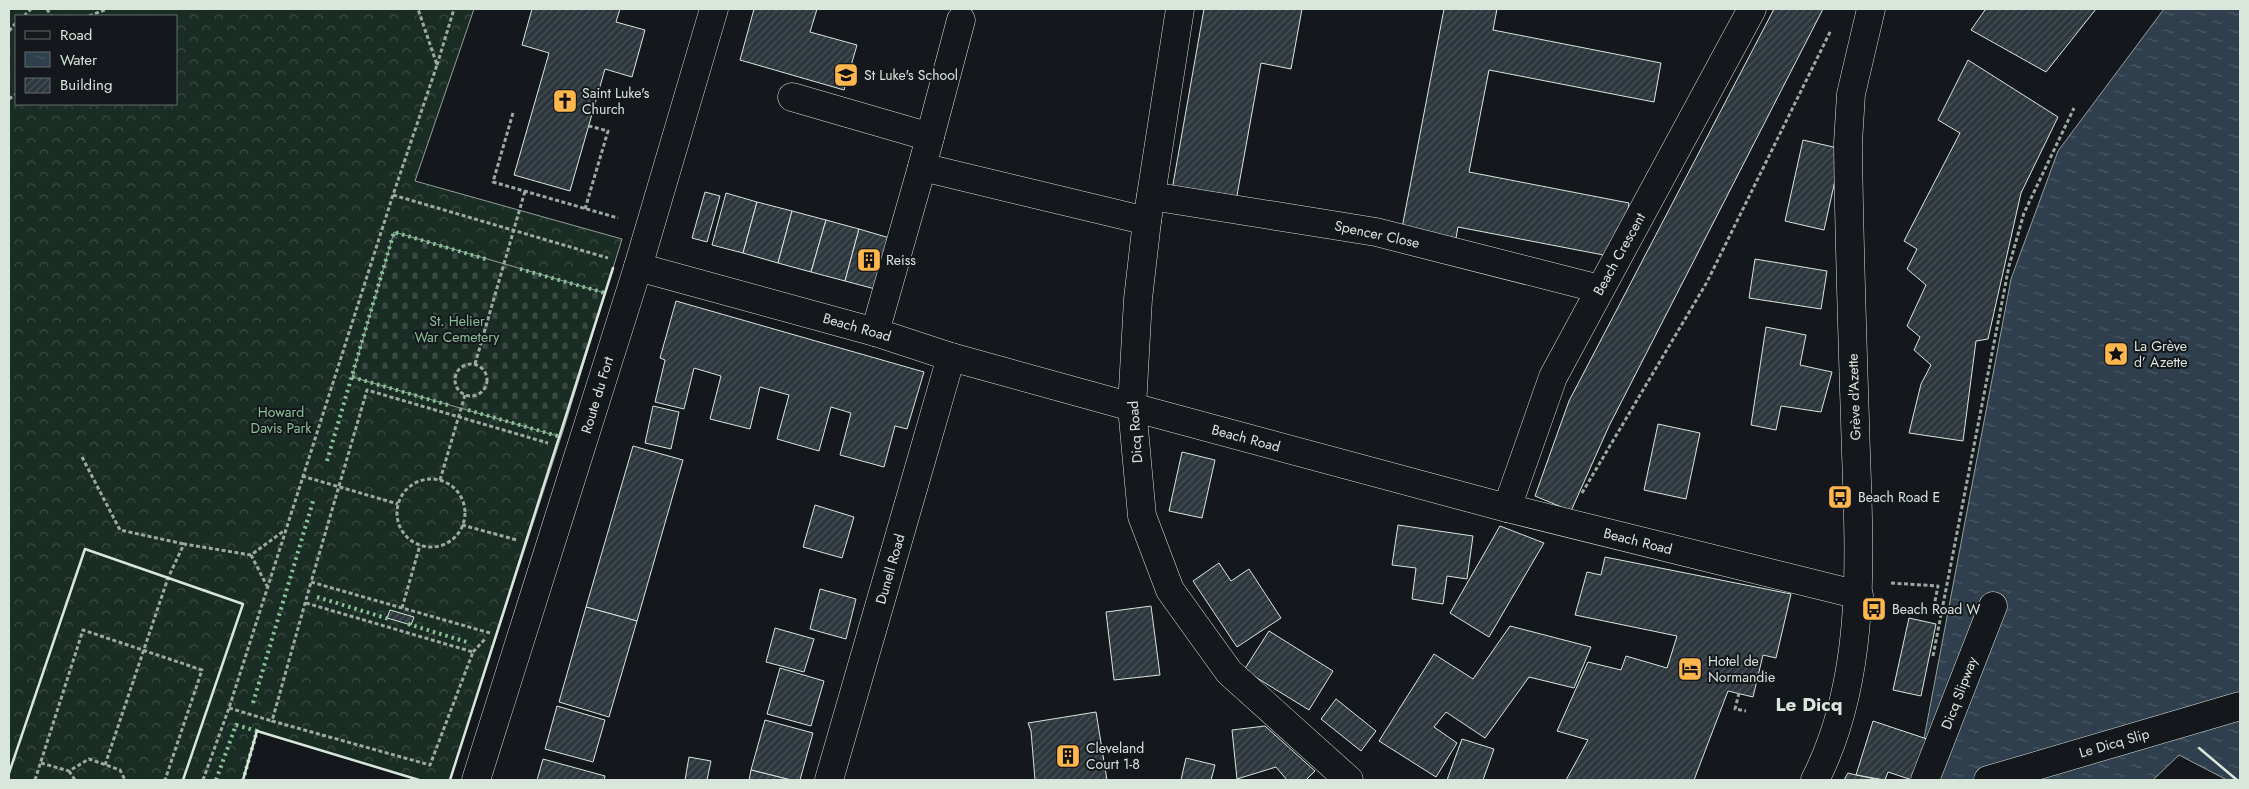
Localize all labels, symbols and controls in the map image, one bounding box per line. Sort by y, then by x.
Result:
legend [15,15,178,105]
text: Road [60,24,92,46]
text: Water [60,49,98,71]
school or university icon: St Luke's School [833,62,859,88]
place label: St Luke's School [864,65,958,85]
text: Building [60,74,112,96]
place label: Saint Luke's Church [582,83,650,119]
church icon: Saint Luke's Church [552,88,578,114]
street label: Beach Crescent [1588,209,1650,299]
street label: Spencer Close [1333,215,1421,253]
building icon: Reiss [856,247,882,273]
place label: Reiss [886,250,916,270]
street label: Beach Road [821,308,893,346]
park label: St. Helier War Cemetery [414,311,500,347]
place label: La Grève d’ Azette [2134,336,2187,372]
place icon: La Grève d’ Azette [2103,341,2129,367]
street label: Route du Fort [576,353,618,436]
street label: Grève d'Azette [1842,353,1866,441]
street label: Dicq Road [1123,400,1147,464]
park label: Howard Davis Park [251,402,312,438]
street label: Beach Road [1210,419,1282,457]
bus stop icon: Beach Road E [1827,484,1853,510]
place label: Beach Road E [1858,487,1940,507]
street label: Beach Road [1602,523,1674,559]
street label: Dunell Road [870,532,910,606]
bus stop icon: Beach Road W [1861,596,1887,622]
place label: Beach Road W [1892,599,1980,619]
place label: Hotel de Normandie [1708,651,1775,687]
street label: Dicq Slipway [1936,653,1982,732]
hotel icon: Hotel de Normandie [1677,656,1703,682]
district label: Le Dicq [1776,691,1842,718]
street label: Le Dicq Slip [2077,723,2151,763]
place label: Cleveland Court 1-8 [1086,738,1144,774]
building icon: Cleveland Court 1-8 [1055,743,1081,769]

